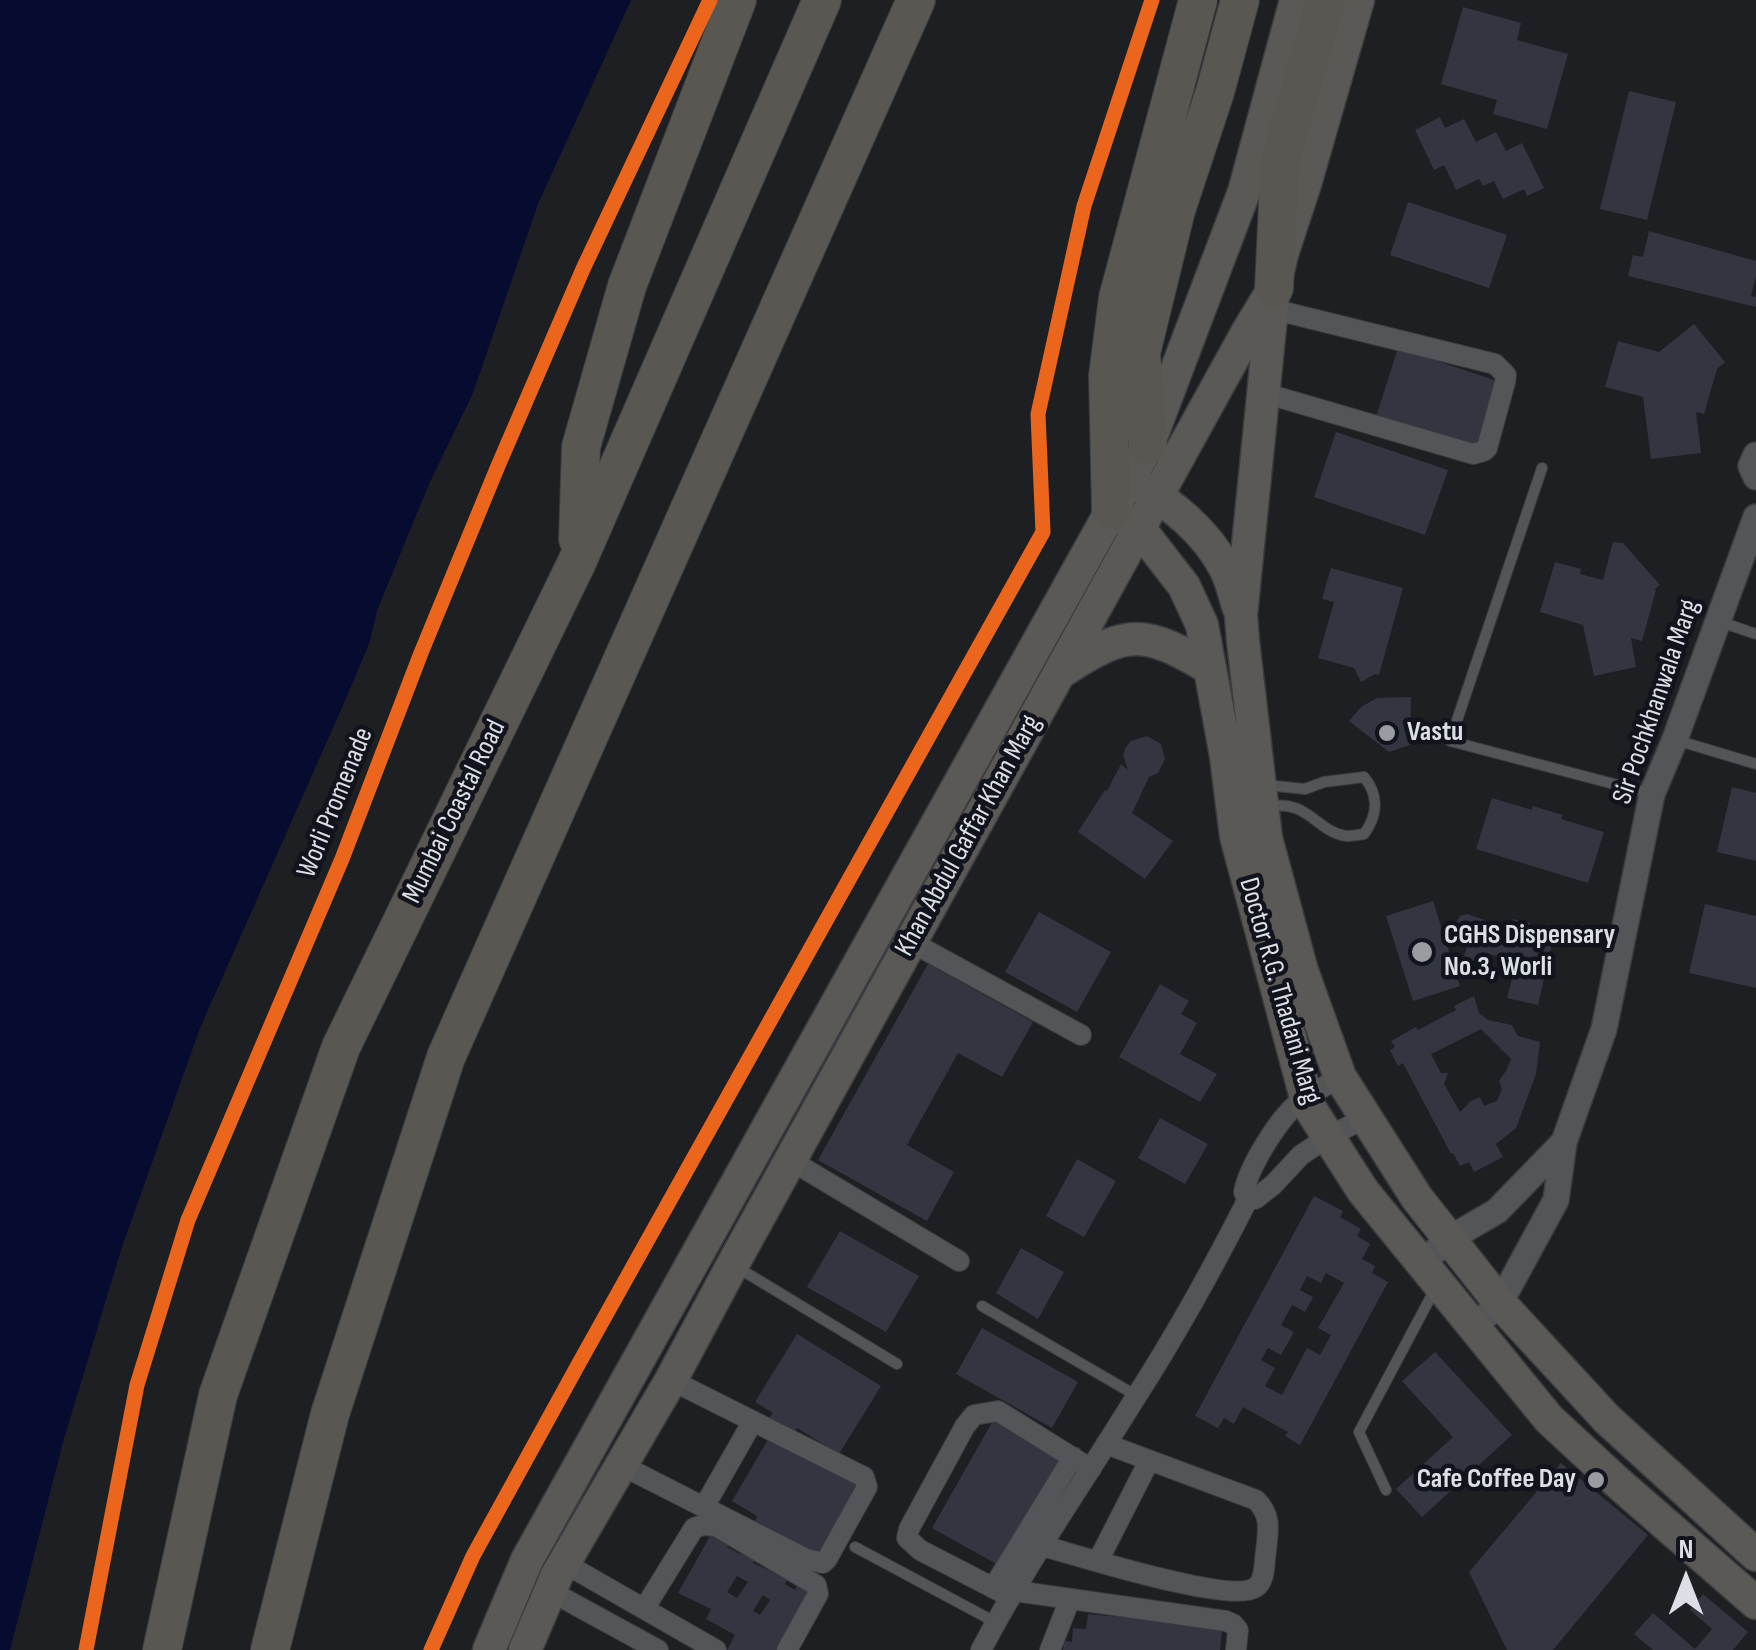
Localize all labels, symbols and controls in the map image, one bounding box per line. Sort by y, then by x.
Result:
street label: Sir Pochkhanwala Marg [1606,595,1708,809]
street label: Khan Abdul Gaffar Khan Marg [889,710,1049,962]
street label: Mumbai Coastal Road [396,715,514,909]
place label: Vastu [1407,716,1463,750]
marker: Vastu [1376,722,1398,744]
street label: Worli Promenade [291,723,381,883]
street label: Doctor R.G. Thadani Marg [1231,874,1327,1108]
place label: CGHS Dispensary No.3, Worli [1444,919,1615,985]
marker: CGHS Dispensary No.3, Worli [1409,939,1435,965]
place label: Cafe Coffee Day [1417,1463,1576,1497]
marker: Cafe Coffee Day [1585,1469,1607,1491]
north arrow [1636,1530,1736,1630]
text: N [1679,1533,1693,1566]

